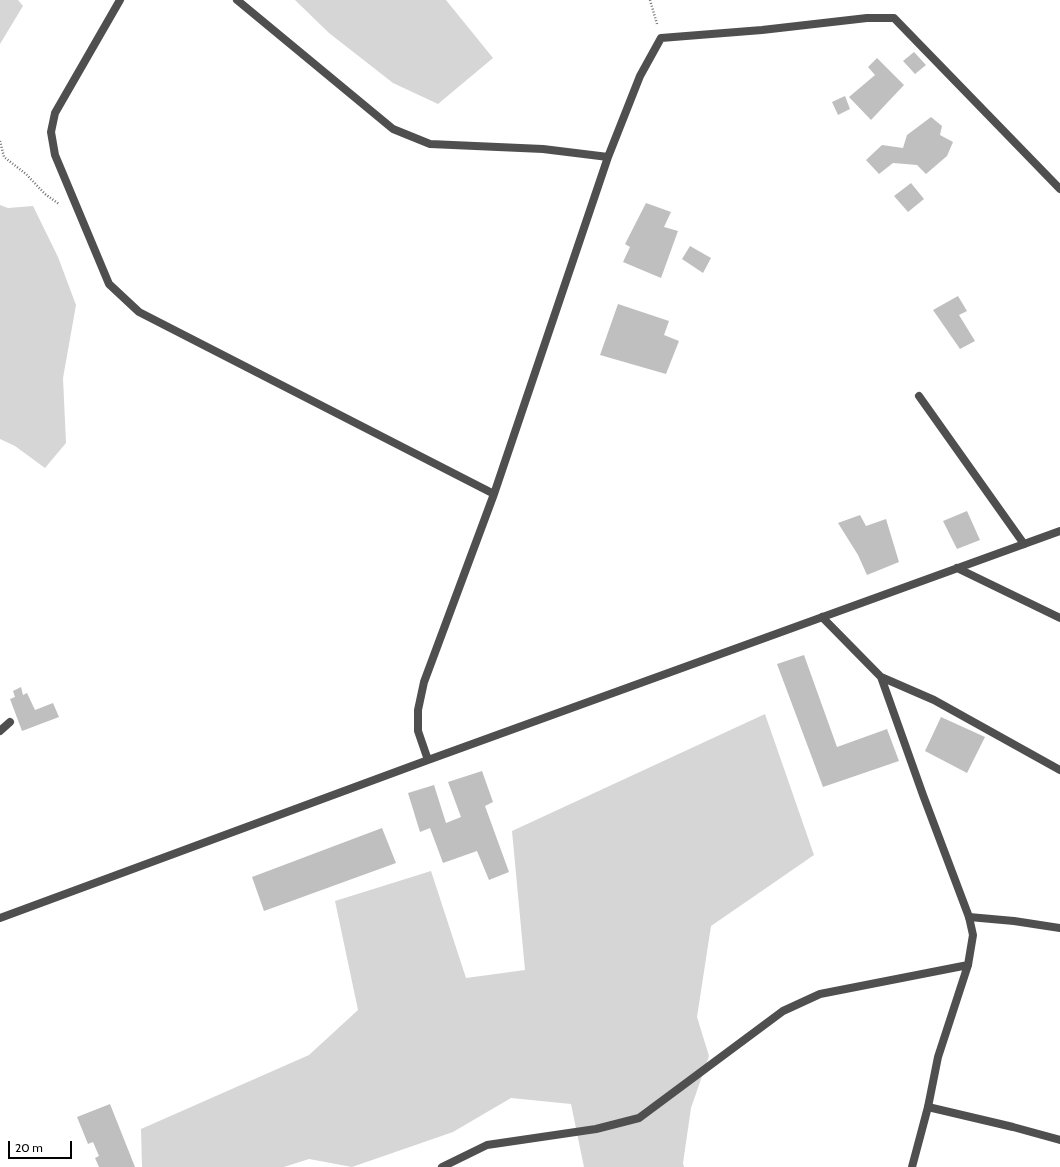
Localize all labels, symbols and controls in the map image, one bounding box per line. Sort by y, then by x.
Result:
scale bar [10,1133,74,1159]
text: 20 m [15,1140,43,1155]

